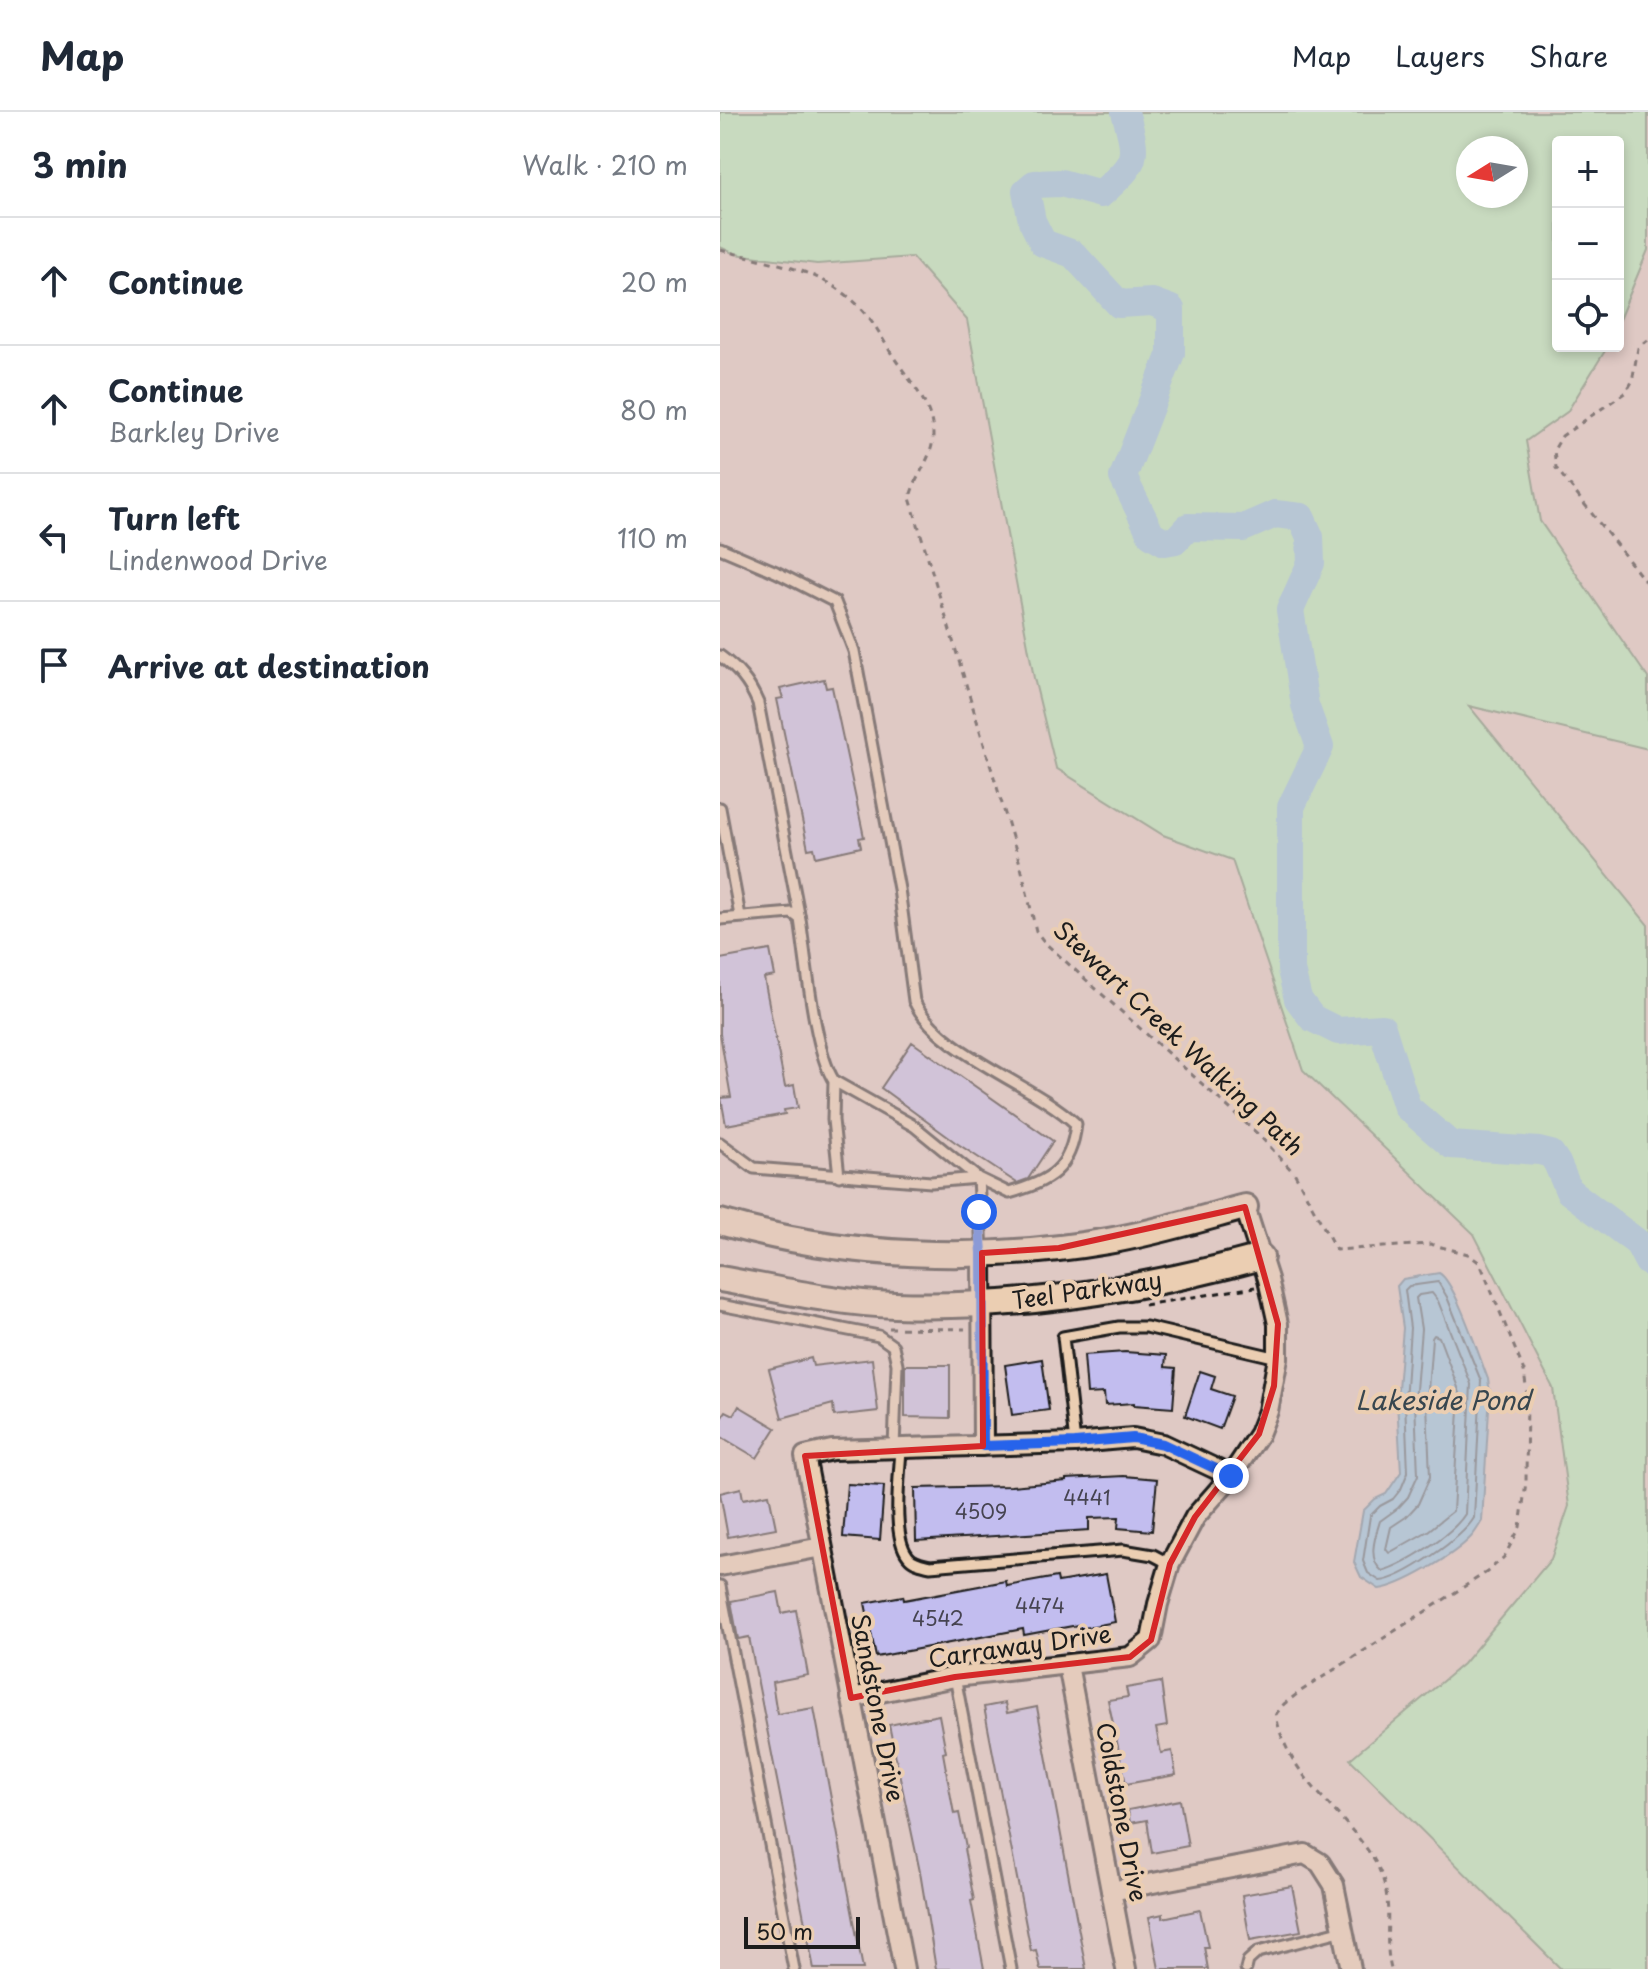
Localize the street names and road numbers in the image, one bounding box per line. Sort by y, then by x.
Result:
street label: Stewart Creek Walking Path [1046,912,1313,1163]
street label: Teel Parkway [1010,1261,1164,1317]
street label: Sandstone Drive [843,1610,915,1805]
street label: Carraway Drive [926,1614,1113,1676]
street label: Coldstone Drive [1088,1719,1158,1904]

